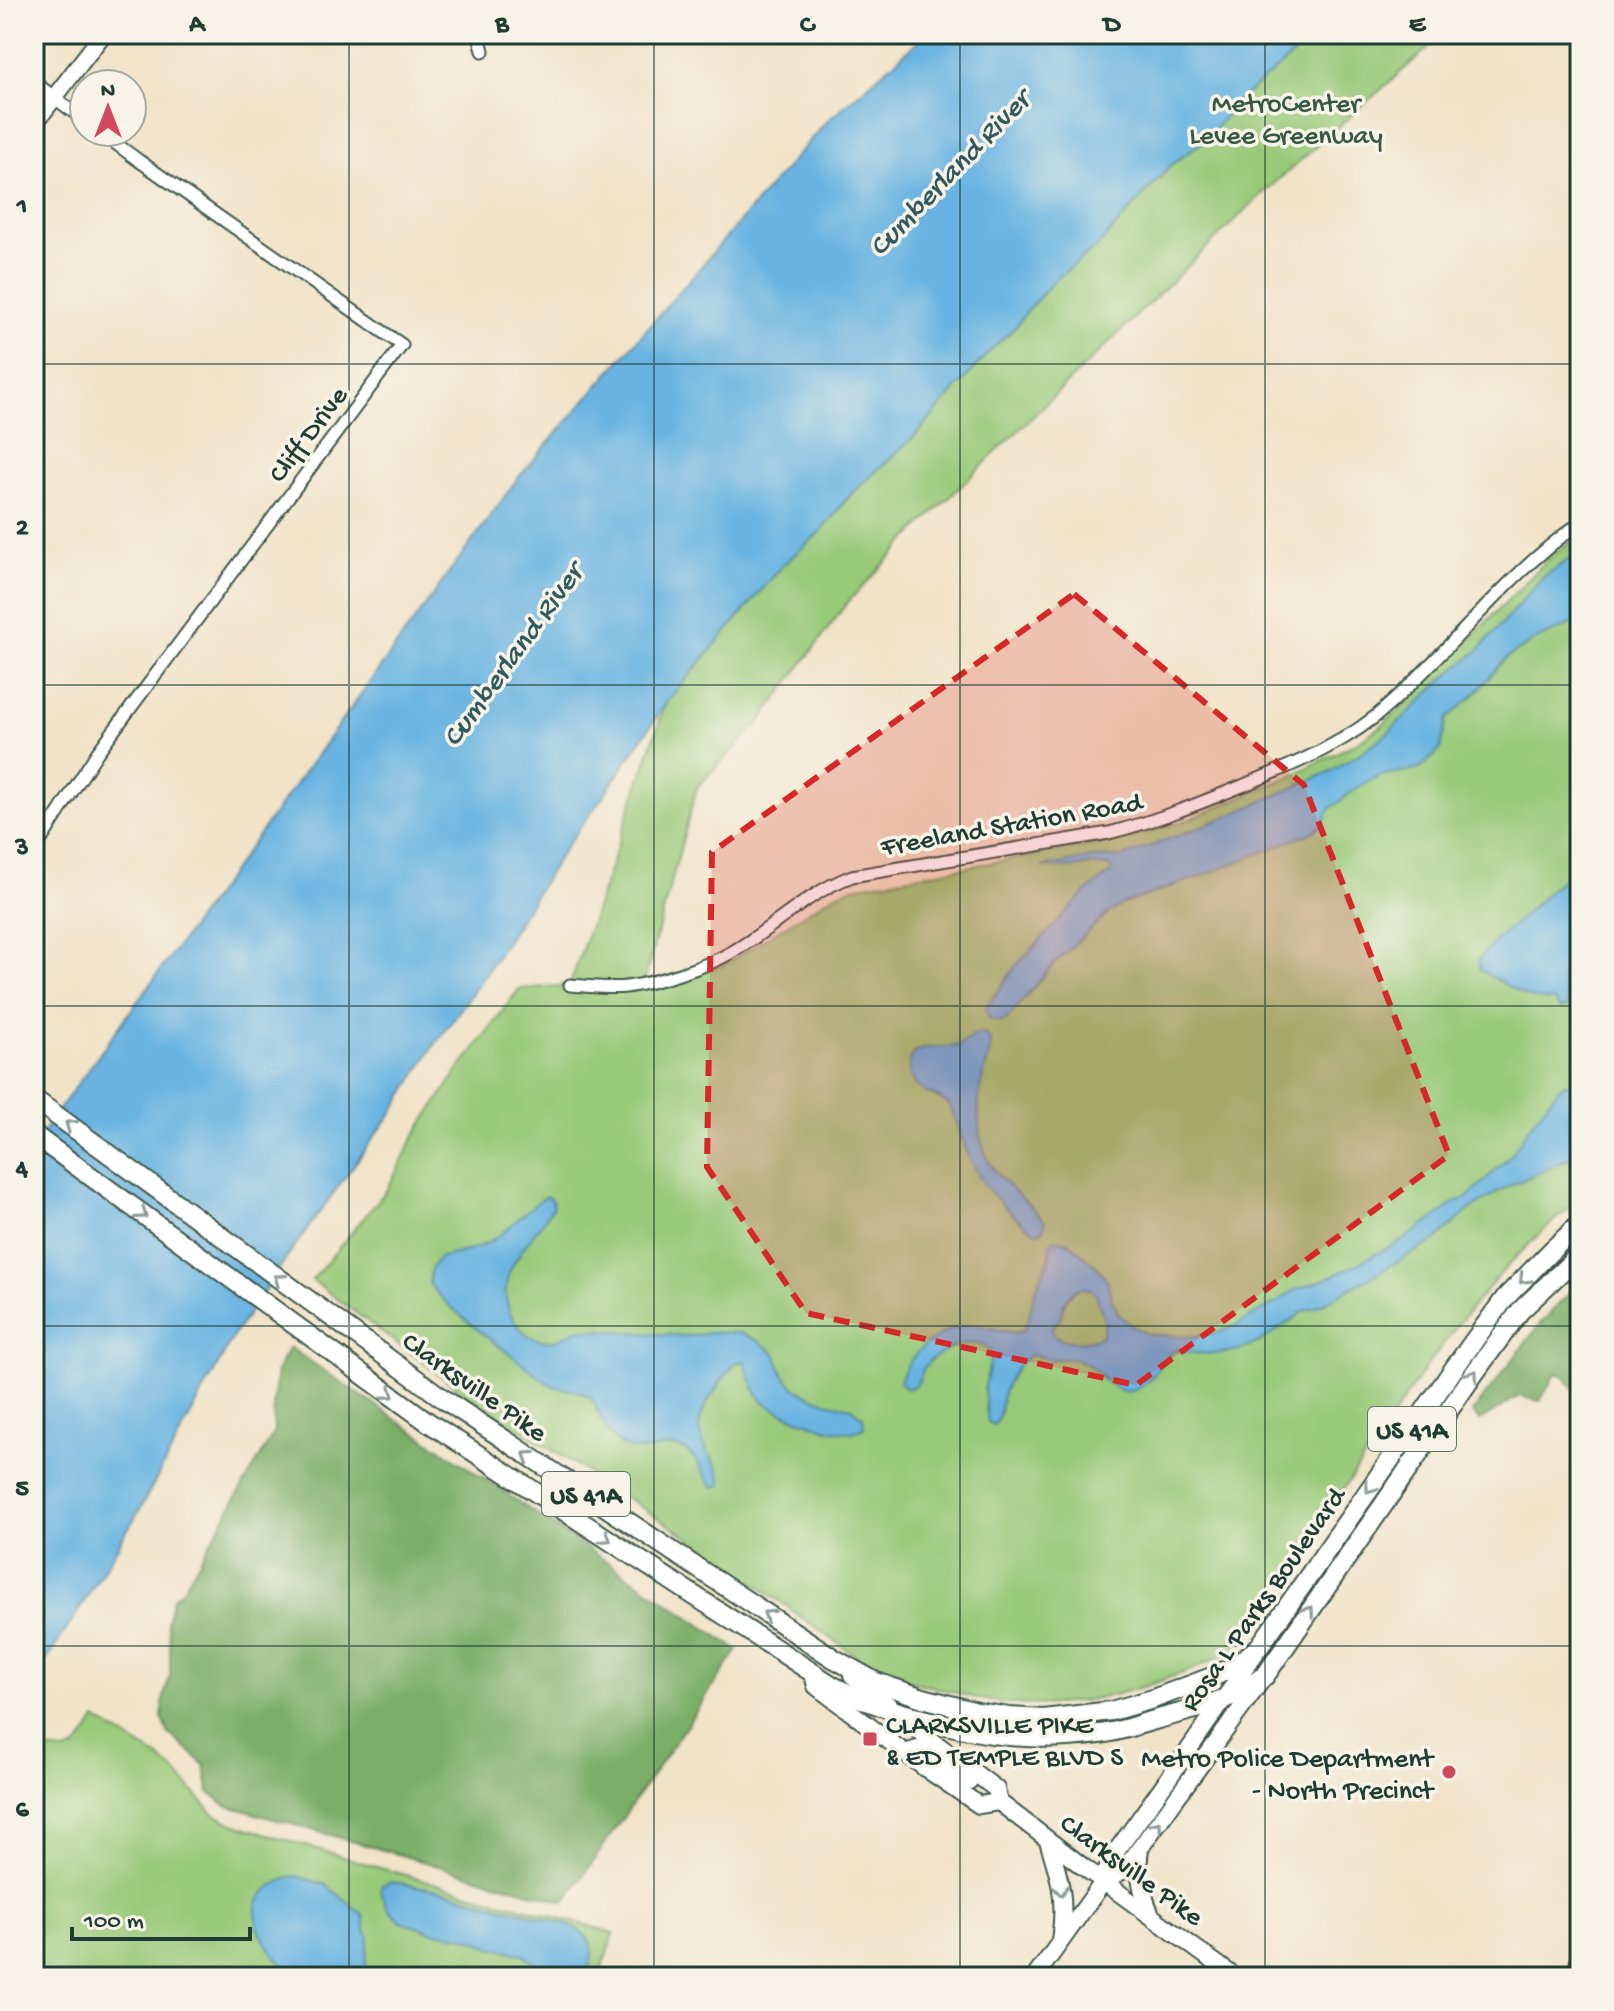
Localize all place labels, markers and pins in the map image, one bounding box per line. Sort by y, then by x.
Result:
place label: CLARKSVILLE PIKE & ED TEMPLE BLVD S [886,1711,1123,1776]
marker: CLARKSVILLE PIKE & ED TEMPLE BLVD S [861,1730,879,1748]
place label: Metro Police Department - North Precinct [1141,1744,1436,1809]
marker: Metro Police Department - North Precinct [1440,1763,1458,1781]

